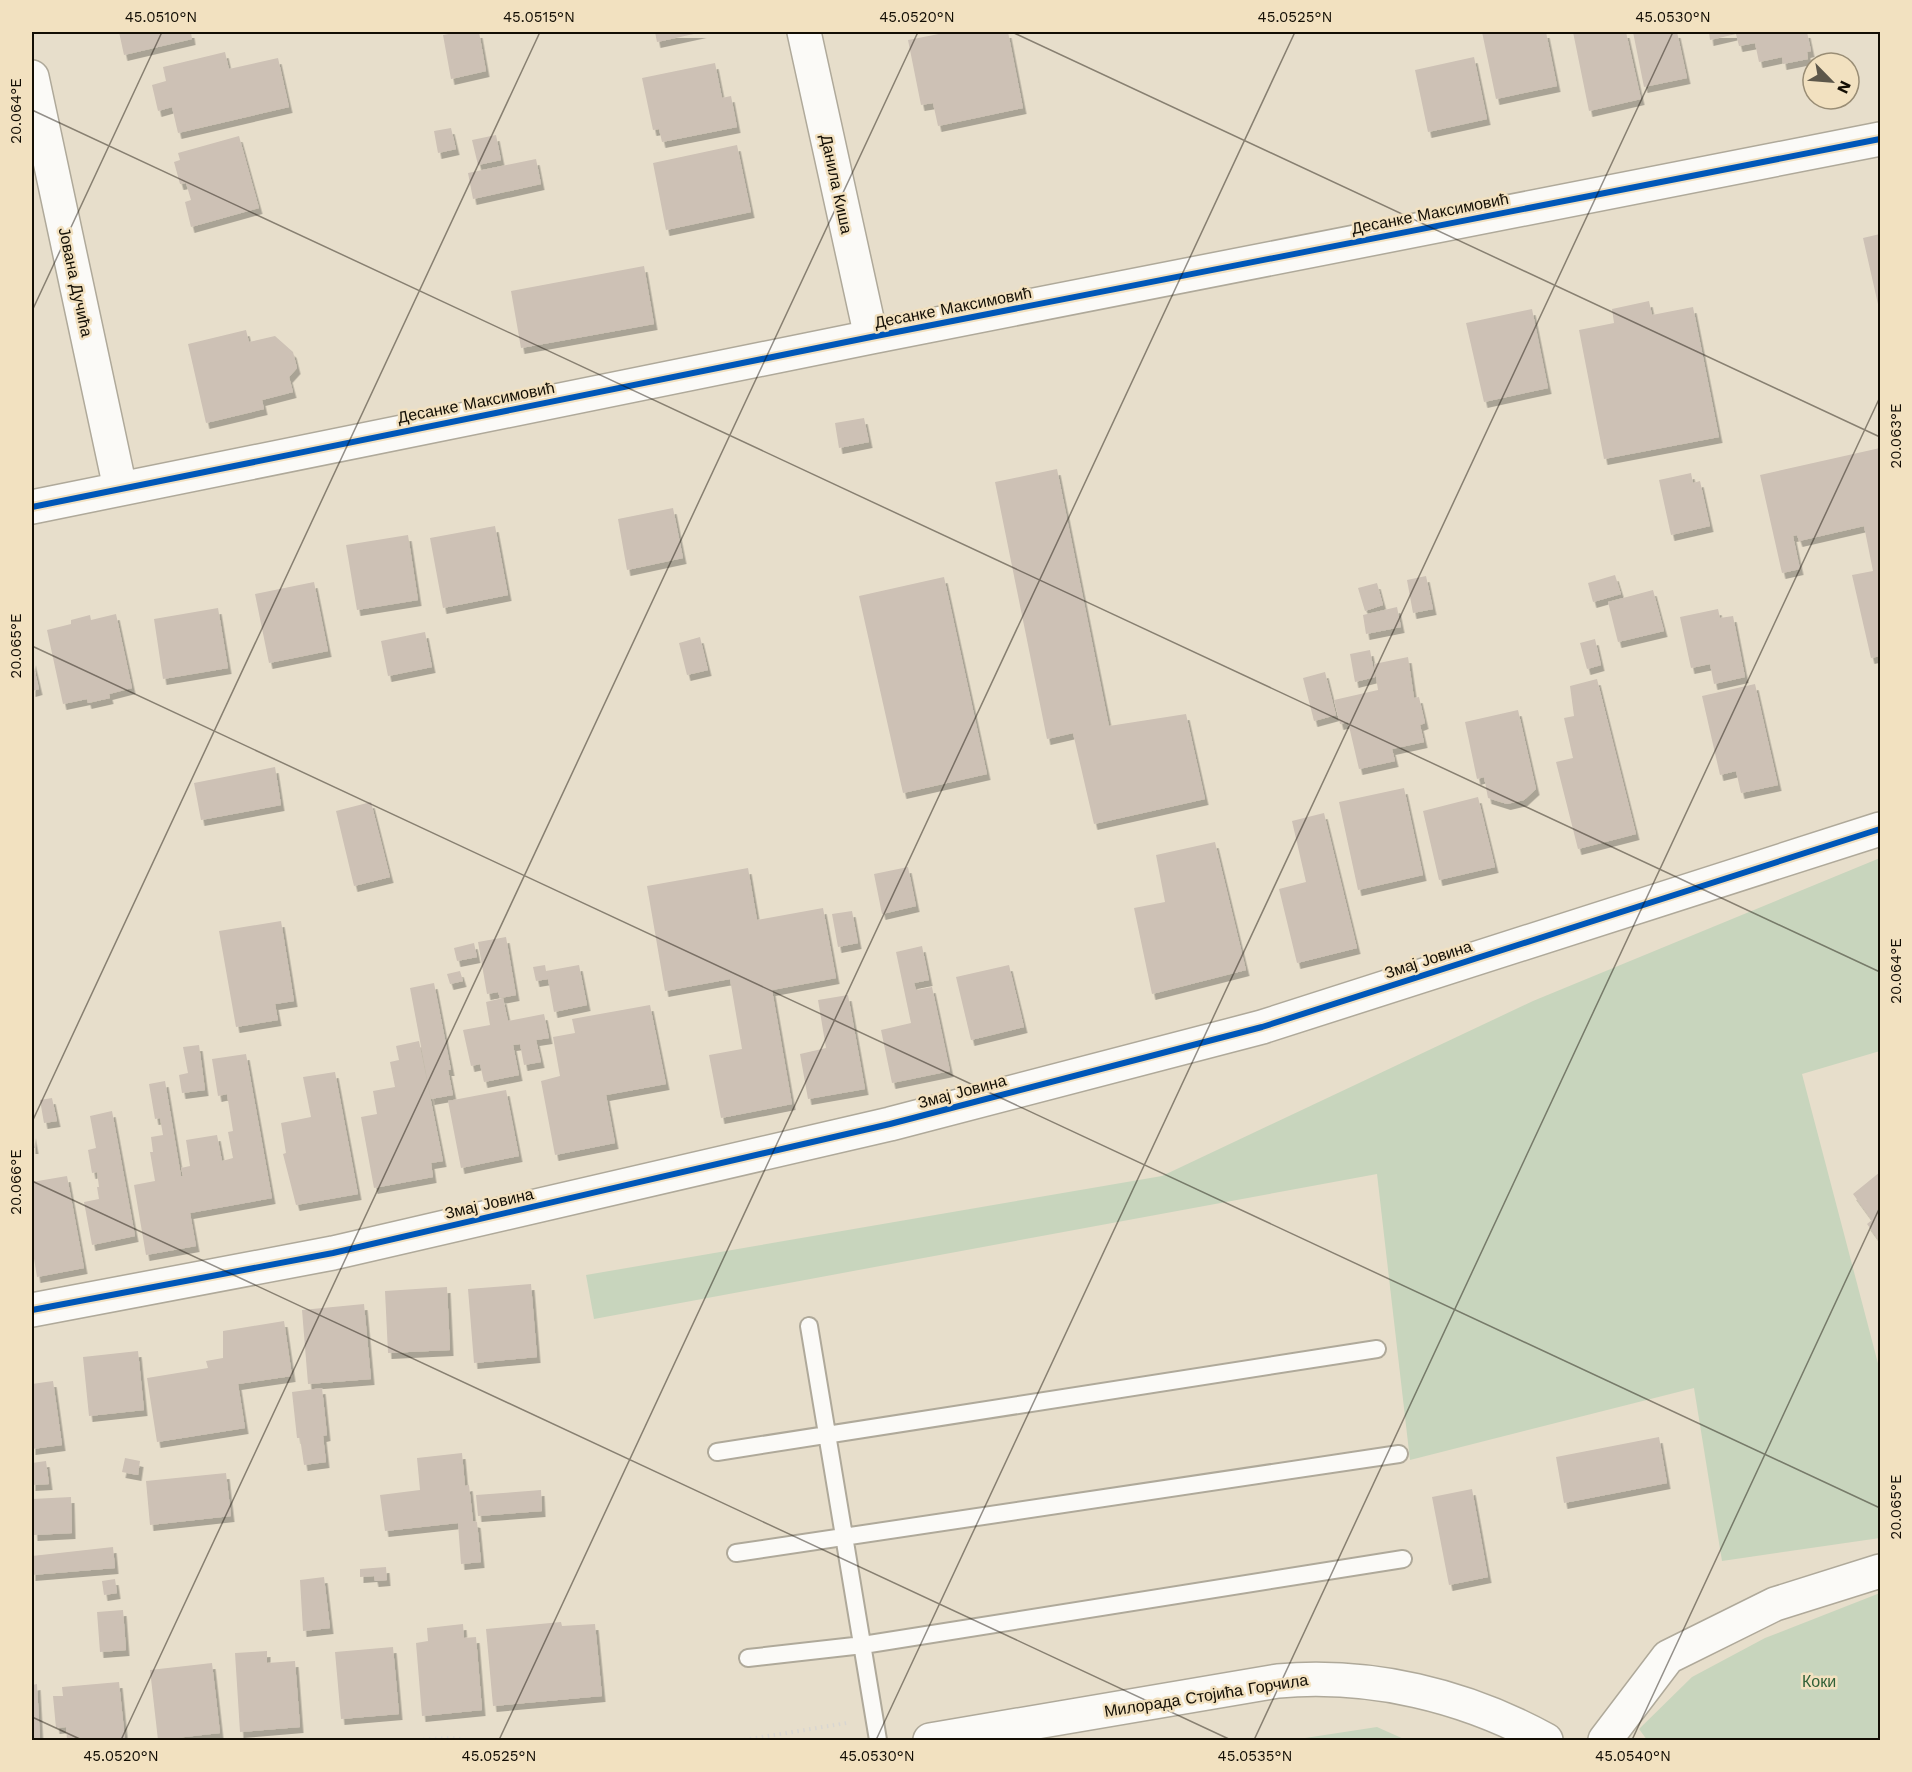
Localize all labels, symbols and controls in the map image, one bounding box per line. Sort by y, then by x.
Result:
text: 45.0510°N [125,8,197,26]
text: 45.0515°N [503,8,575,26]
text: 45.0520°N [879,8,955,26]
text: 45.0525°N [1258,8,1332,26]
text: 45.0530°N [1635,8,1711,26]
north arrow [1801,51,1861,111]
text: 20.064°E [7,78,25,144]
text: N [1833,78,1855,97]
street label: Данила Киша [817,133,856,236]
street label: Десанке Максимовић [1350,189,1510,238]
street label: Јована Дучића [55,226,96,339]
street label: Десанке Максимовић [873,283,1033,332]
street label: Десанке Максимовић [396,378,556,427]
text: 20.063°E [1887,403,1905,469]
text: 20.065°E [7,614,25,679]
street label: Змај Јовина [1382,936,1474,983]
text: 20.064°E [1887,938,1905,1004]
street label: Змај Јовина [916,1071,1008,1112]
text: 20.066°E [7,1149,25,1215]
street label: Змај Јовина [443,1184,536,1223]
text: 20.065°E [1887,1475,1905,1540]
street label: Милорада Стојића Горчила [1103,1670,1309,1721]
park label: Коки [1802,1672,1836,1691]
text: 45.0520°N [83,1747,159,1765]
text: 45.0525°N [462,1747,536,1765]
text: 45.0530°N [839,1747,915,1765]
text: 45.0535°N [1218,1747,1292,1765]
text: 45.0540°N [1595,1747,1671,1765]

